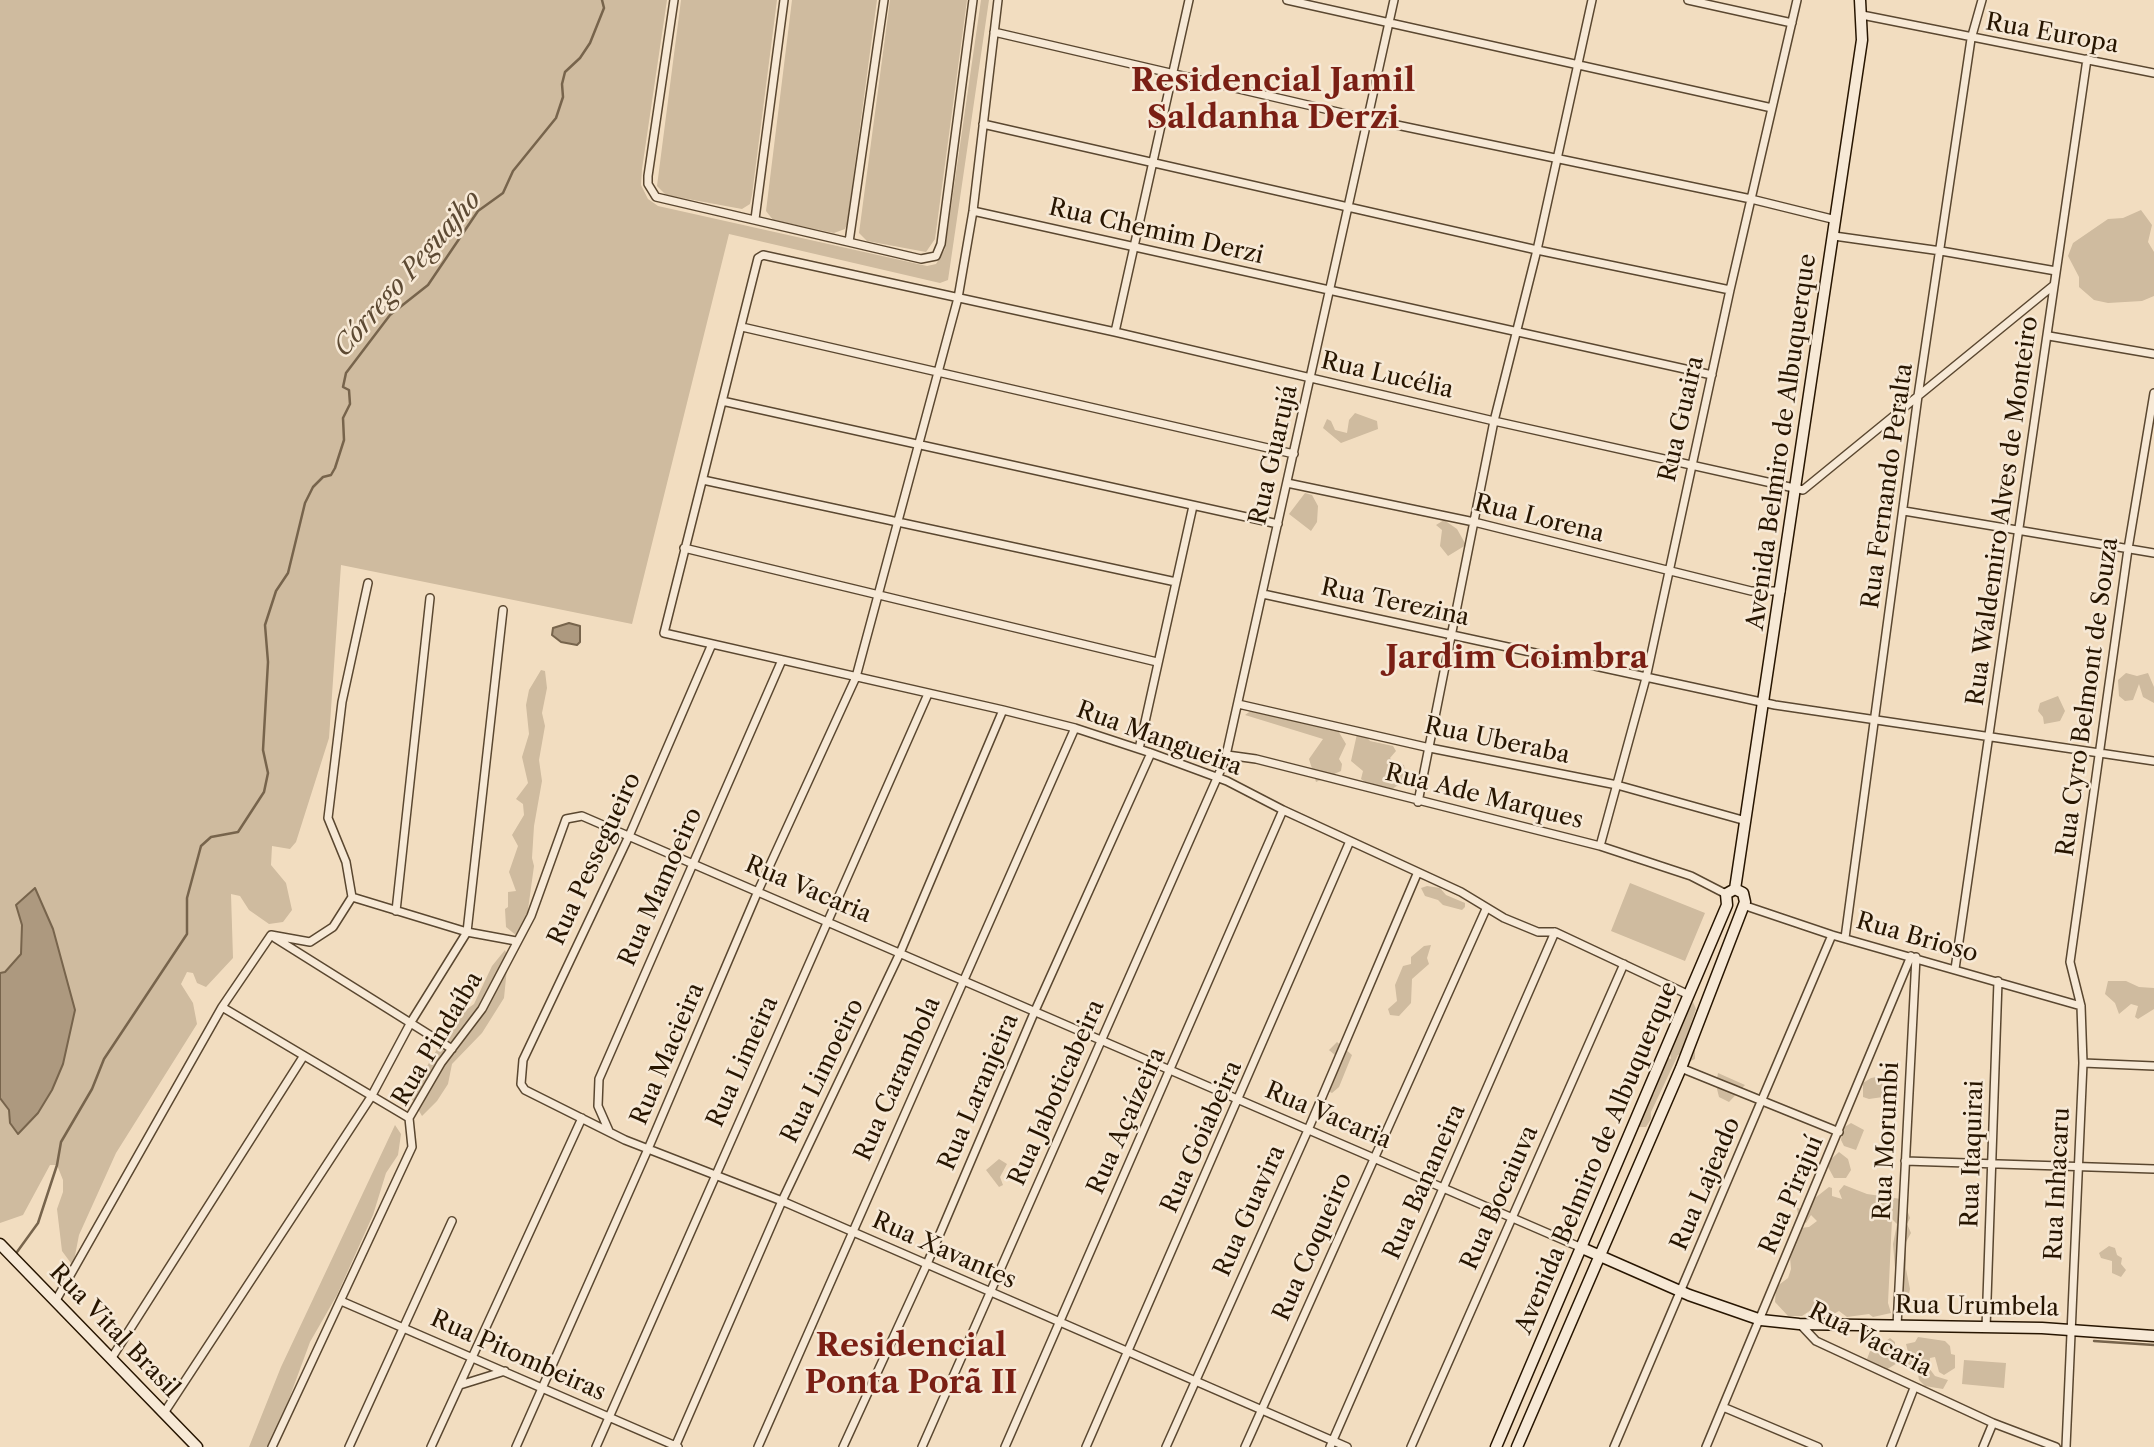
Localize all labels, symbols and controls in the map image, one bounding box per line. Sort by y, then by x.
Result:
street label: Rua Europa [1983,8,2121,60]
district label: Residencial Jamil Saldanha Derzi [1131,63,1415,138]
water label: Córrego Peguajho [328,185,488,363]
street label: Rua Chemim Derzi [1046,193,1266,271]
street label: Avenida Belmiro de Albuquerque [1741,252,1823,632]
street label: Rua Waldemiro Alves de Monteiro [1961,314,2045,708]
street label: Rua Lucélia [1318,347,1456,405]
street label: Rua Guaira [1654,353,1710,485]
street label: Rua Fernando Peralta [1857,361,1919,611]
street label: Rua Guarujá [1244,382,1304,528]
street label: Rua Lorena [1471,489,1607,549]
street label: Rua Cyro Belmont de Souza [2051,536,2125,858]
street label: Rua Terezina [1318,573,1472,633]
district label: Jardim Coimbra [1386,640,1648,678]
street label: Rua Mangueira [1072,696,1246,782]
street label: Rua Uberaba [1422,712,1572,770]
street label: Rua Ade Marques [1382,758,1586,836]
street label: Rua Pessegueiro [542,768,648,950]
street label: Rua Mamoeiro [613,803,709,971]
street label: Rua Vacaria [740,850,876,930]
street label: Rua Brioso [1853,907,1981,969]
street label: Rua Pindaíba [387,967,489,1111]
street label: Avenida Belmiro de Albuquerque [1510,978,1684,1338]
street label: Rua Macieira [625,979,711,1129]
street label: Rua Limeira [701,992,785,1132]
street label: Rua Carambola [849,993,947,1165]
street label: Rua Limoeiro [776,994,870,1148]
street label: Rua Jaboticabeira [1003,996,1111,1190]
street label: Rua Laranjeira [933,1009,1025,1175]
street label: Rua Açaízeira [1082,1043,1172,1199]
street label: Rua Goiabeira [1156,1057,1248,1217]
street label: Rua Morumbi [1868,1061,1906,1221]
street label: Rua Vacaria [1260,1076,1396,1156]
street label: Rua Itaquirai [1956,1080,1990,1228]
street label: Rua Bananeira [1378,1100,1472,1264]
street label: Rua Inhacaru [2040,1107,2076,1261]
street label: Rua Lajeado [1665,1113,1747,1255]
street label: Rua Bocaiuva [1455,1121,1545,1275]
street label: Rua Pirajuí [1754,1131,1830,1259]
street label: Rua Guavira [1208,1141,1292,1281]
street label: Rua Coqueiro [1267,1168,1359,1326]
street label: Rua Xavantes [868,1206,1020,1296]
street label: Rua Vital Brasil [43,1258,185,1404]
street label: Rua Urumbela [1895,1291,2059,1323]
street label: Rua Vacaria [1804,1297,1936,1383]
street label: Rua Pitombeiras [426,1305,610,1407]
district label: Residencial Ponta Porã II [804,1328,1018,1403]

